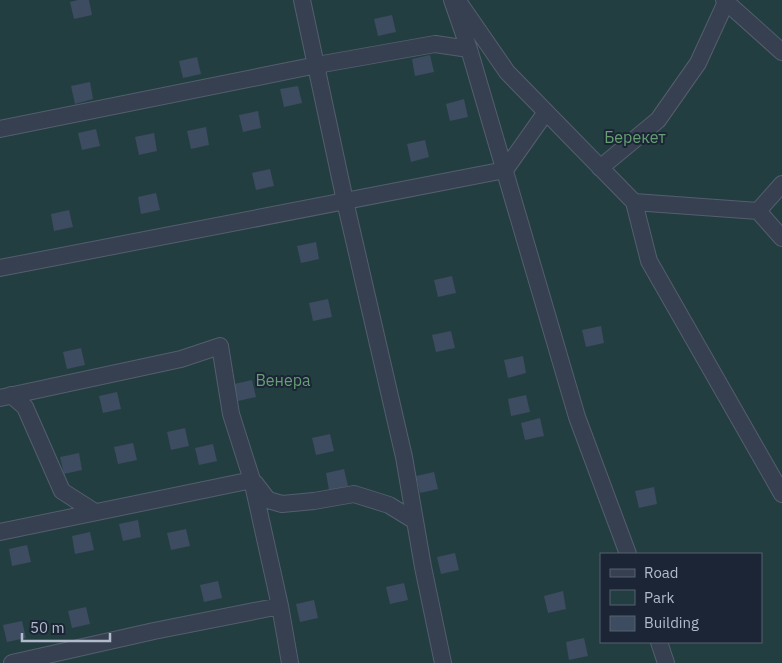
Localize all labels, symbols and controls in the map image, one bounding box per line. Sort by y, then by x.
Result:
park label: Берекет [604,127,666,147]
park label: Венера [255,370,311,390]
legend [600,553,762,643]
text: Road [644,563,679,582]
text: Park [644,588,674,607]
scale bar [22,610,110,642]
text: Building [644,613,699,632]
text: 50 m [30,618,65,637]

